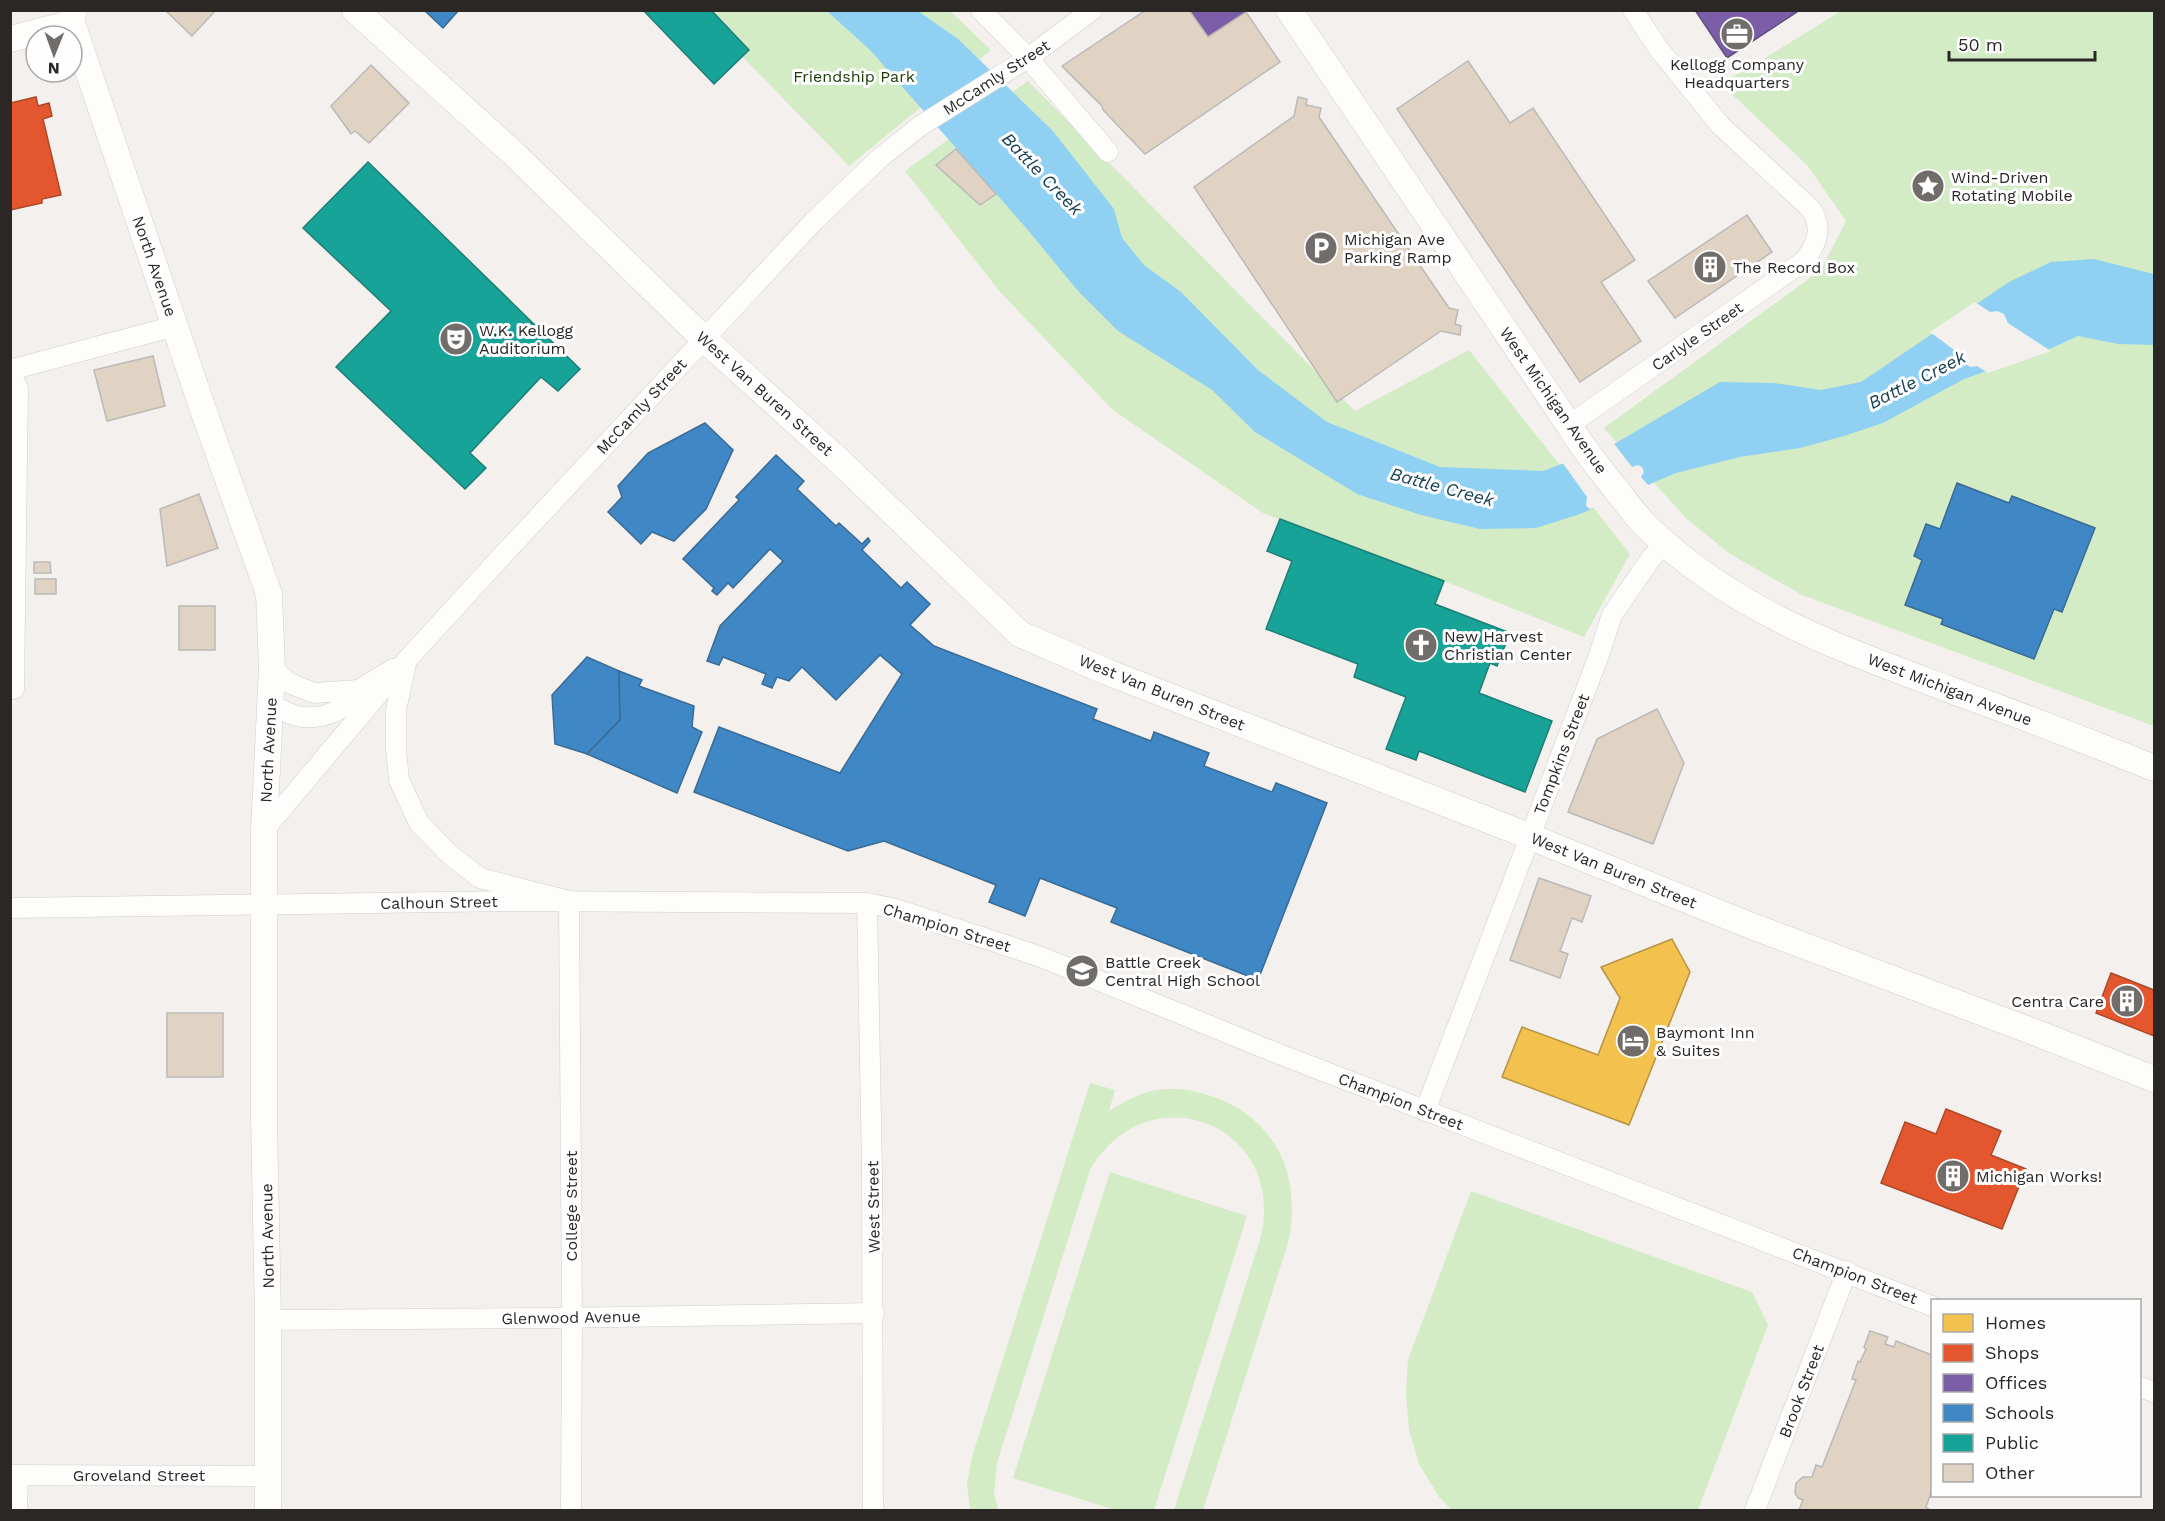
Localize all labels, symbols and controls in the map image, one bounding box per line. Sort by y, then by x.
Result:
office icon: Kellogg Company Headquarters [1719,16,1755,52]
north arrow [24,24,84,84]
scale bar [1949,24,2094,62]
text: 50 m [1958,34,2003,55]
street label: McCamly Street [939,36,1054,119]
place label: Kellogg Company Headquarters [1670,55,1805,92]
text: N [48,59,60,78]
park label: Friendship Park [793,67,915,86]
water label: Battle Creek [998,128,1088,220]
place icon: Wind-Driven Rotating Mobile [1910,168,1946,204]
place label: Wind-Driven Rotating Mobile [1951,168,2073,205]
street label: North Avenue [128,213,181,319]
parking icon: Michigan Ave Parking Ramp [1303,230,1339,266]
place label: Michigan Ave Parking Ramp [1344,230,1452,267]
building icon: The Record Box [1692,249,1728,285]
place label: The Record Box [1733,258,1855,277]
street label: Carlyle Street [1648,298,1747,375]
theatre icon: W.K. Kellogg Auditorium [438,321,474,357]
place label: W.K. Kellogg Auditorium [479,321,574,358]
street label: West Michigan Avenue [1496,323,1611,477]
street label: West Van Buren Street [692,327,837,460]
water label: Battle Creek [1864,345,1970,413]
street label: McCamly Street [592,354,691,458]
water label: Battle Creek [1388,463,1498,511]
church icon: New Harvest Christian Center [1403,627,1439,663]
place label: New Harvest Christian Center [1444,627,1572,664]
street label: West Michigan Avenue [1865,649,2035,730]
street label: West Van Buren Street [1076,650,1248,735]
street label: Tompkins Street [1530,691,1593,817]
street label: North Avenue [256,697,281,803]
street label: West Van Buren Street [1528,828,1700,913]
street label: Calhoun Street [380,892,498,913]
street label: Champion Street [881,899,1013,956]
school or university icon: Battle Creek Central High School [1064,953,1100,989]
place label: Battle Creek Central High School [1105,953,1260,990]
building icon: Centra Care [2109,983,2145,1019]
place label: Centra Care [2011,992,2104,1011]
hotel icon: Baymont Inn & Suites [1615,1023,1651,1059]
place label: Baymont Inn & Suites [1656,1023,1755,1060]
street label: Champion Street [1336,1069,1466,1134]
street label: College Street [562,1150,581,1261]
building icon: Michigan Works! [1935,1158,1971,1194]
street label: West Street [863,1160,884,1254]
place label: Michigan Works! [1976,1167,2102,1186]
street label: North Avenue [257,1183,278,1289]
street label: Champion Street [1790,1243,1920,1308]
legend [1931,1299,2141,1497]
street label: Glenwood Avenue [501,1307,641,1328]
text: Homes [1985,1312,2046,1333]
street label: Brook Street [1775,1342,1828,1440]
text: Shops [1985,1342,2039,1363]
text: Offices [1985,1372,2047,1393]
text: Schools [1985,1402,2054,1423]
text: Public [1985,1432,2039,1453]
text: Other [1985,1462,2035,1483]
street label: Groveland Street [73,1466,206,1485]

